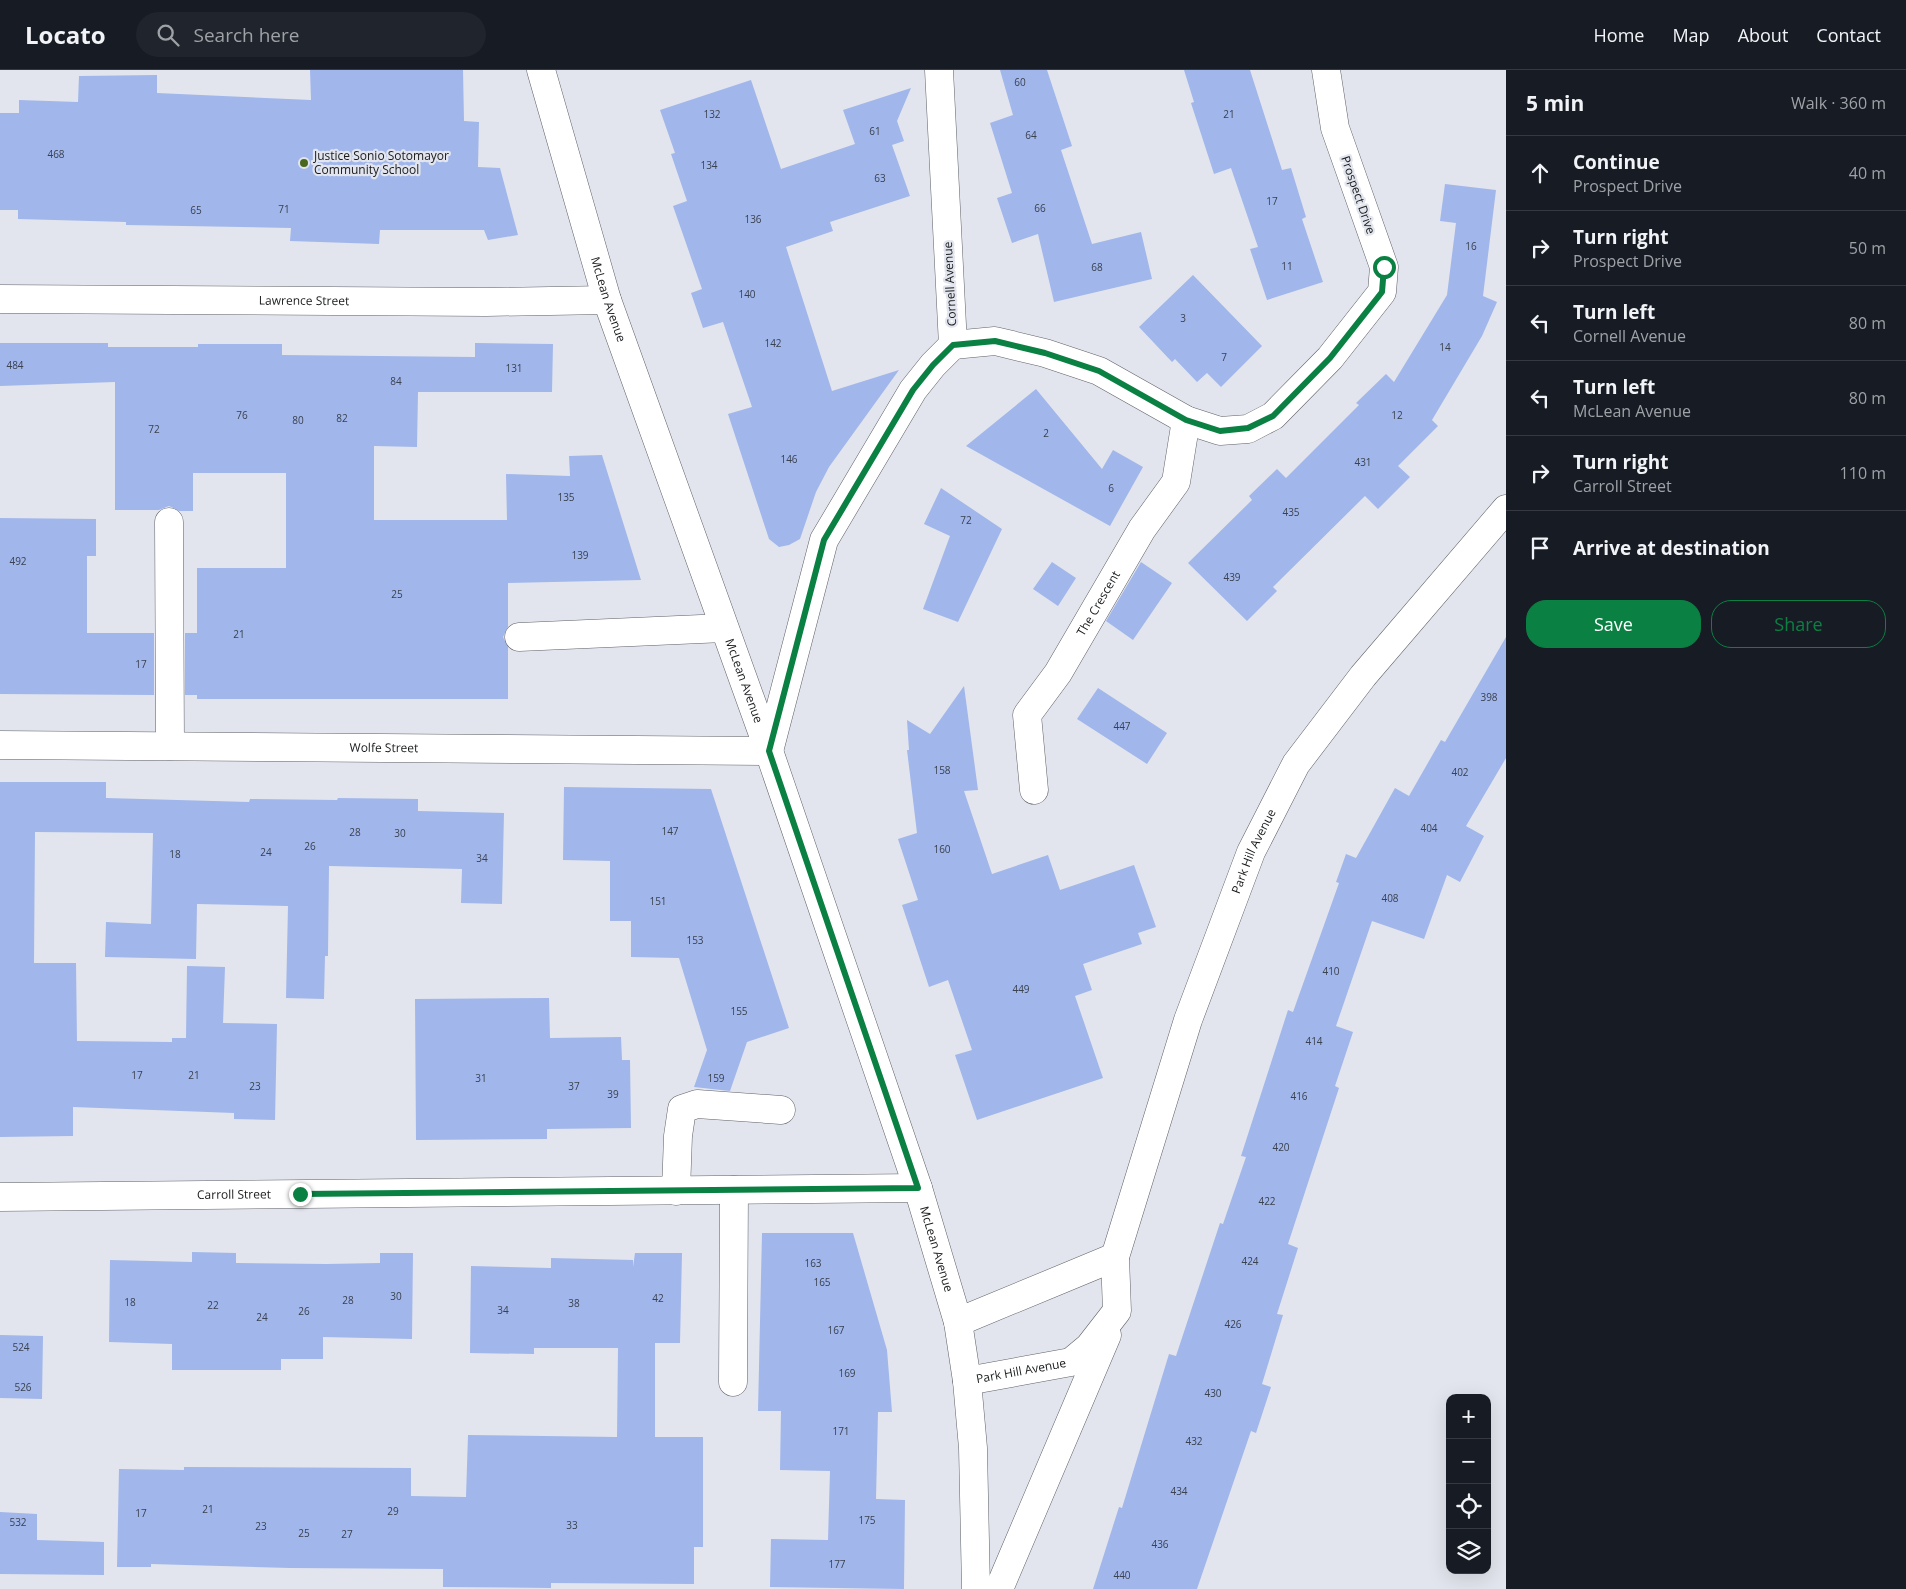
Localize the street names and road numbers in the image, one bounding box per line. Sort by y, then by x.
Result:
street label: Prospect Drive [1337,153,1380,236]
street label: Cornell Avenue [939,241,960,327]
street label: McLean Avenue [587,255,630,344]
street label: Lawrence Street [259,292,349,309]
street label: The Crescent [1072,567,1124,639]
street label: McLean Avenue [721,636,767,725]
street label: Wolfe Street [350,739,418,756]
street label: Park Hill Avenue [1227,806,1280,896]
street label: Carroll Street [197,1185,271,1203]
street label: McLean Avenue [916,1204,958,1294]
street label: Park Hill Avenue [975,1354,1068,1387]

